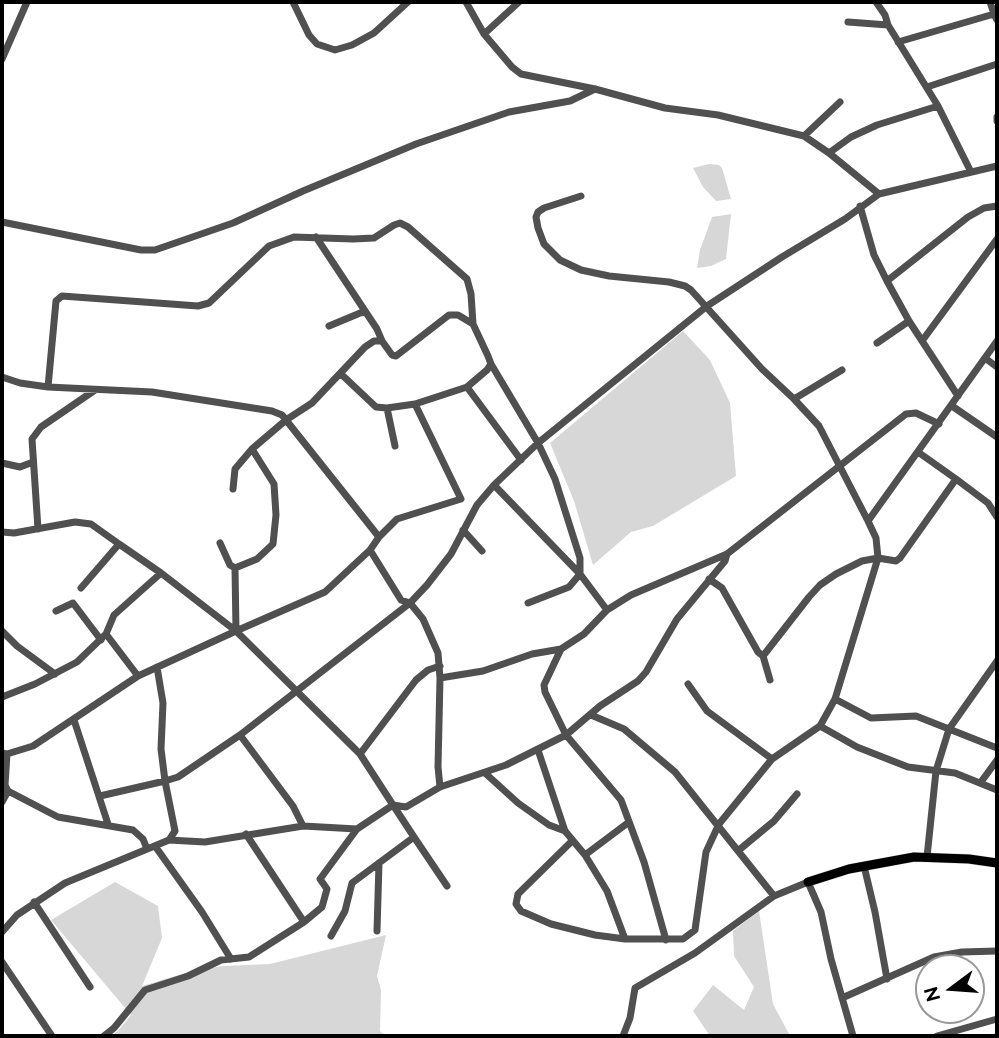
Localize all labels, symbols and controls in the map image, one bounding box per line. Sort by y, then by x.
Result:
north arrow [915,954,985,1024]
text: N [919,984,944,1004]

